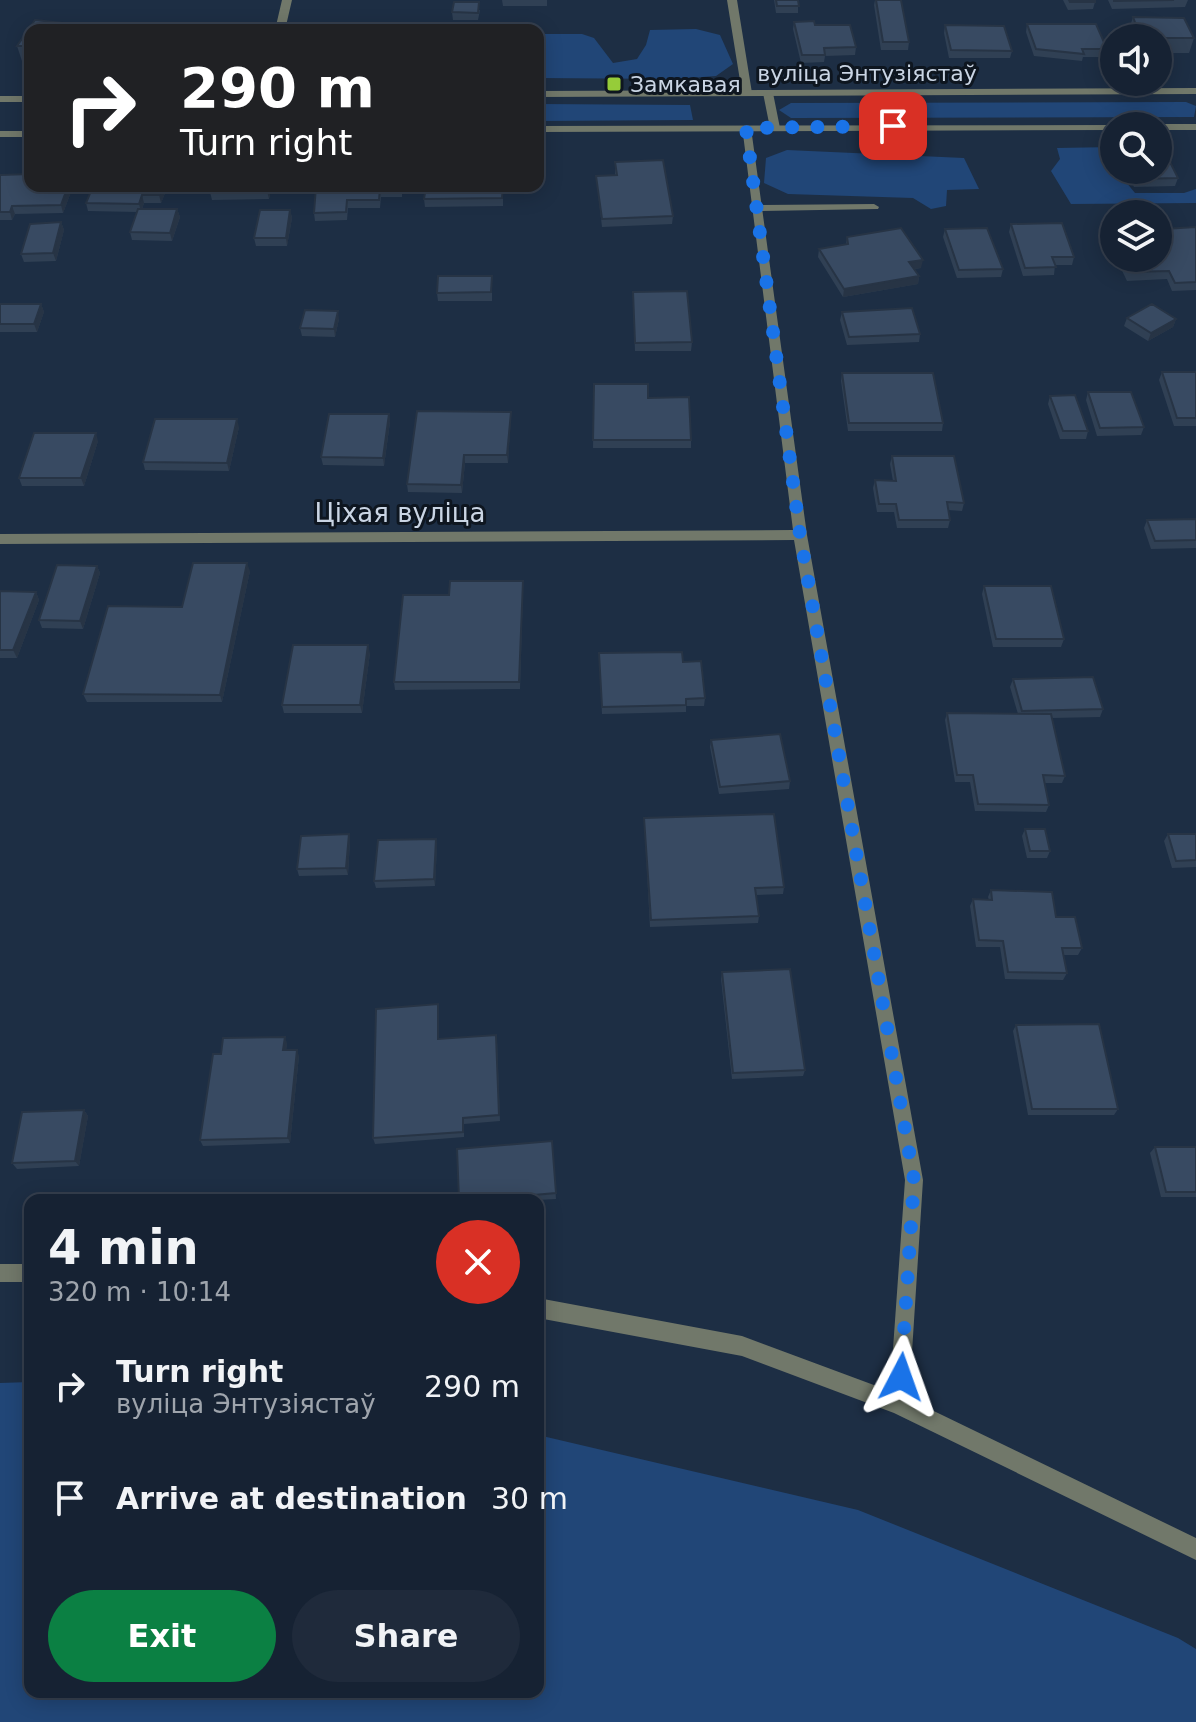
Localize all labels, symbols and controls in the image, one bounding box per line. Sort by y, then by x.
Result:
map controls [1100,24,1172,272]
button: sound [1100,24,1172,96]
text: 290 m [180,55,375,120]
icon: right [48,56,152,160]
street label: вуліца Энтузіястаў [757,61,977,86]
place label: Замкавая [630,72,741,97]
marker: Замкавая [605,75,623,93]
pin [859,92,927,160]
icon: arrive [871,104,915,148]
button: search [1100,112,1172,184]
text: Turn right [180,122,352,163]
button: layers [1100,200,1172,272]
street label: Ціхая вуліца [315,498,485,528]
text: 4 min [48,1219,199,1275]
button: close [436,1220,520,1304]
text: 320 m · 10:14 [48,1277,231,1307]
position arrow [859,1335,943,1419]
text: Turn right [116,1354,283,1389]
icon: right [48,1364,92,1408]
text: 290 m [424,1369,520,1404]
text: вуліца Энтузіястаў [116,1389,376,1419]
icon: arrive [48,1476,92,1520]
text: Arrive at destination [116,1481,467,1516]
text: 30 m [491,1481,568,1516]
button: Exit [48,1590,276,1682]
button: Share [292,1590,520,1682]

